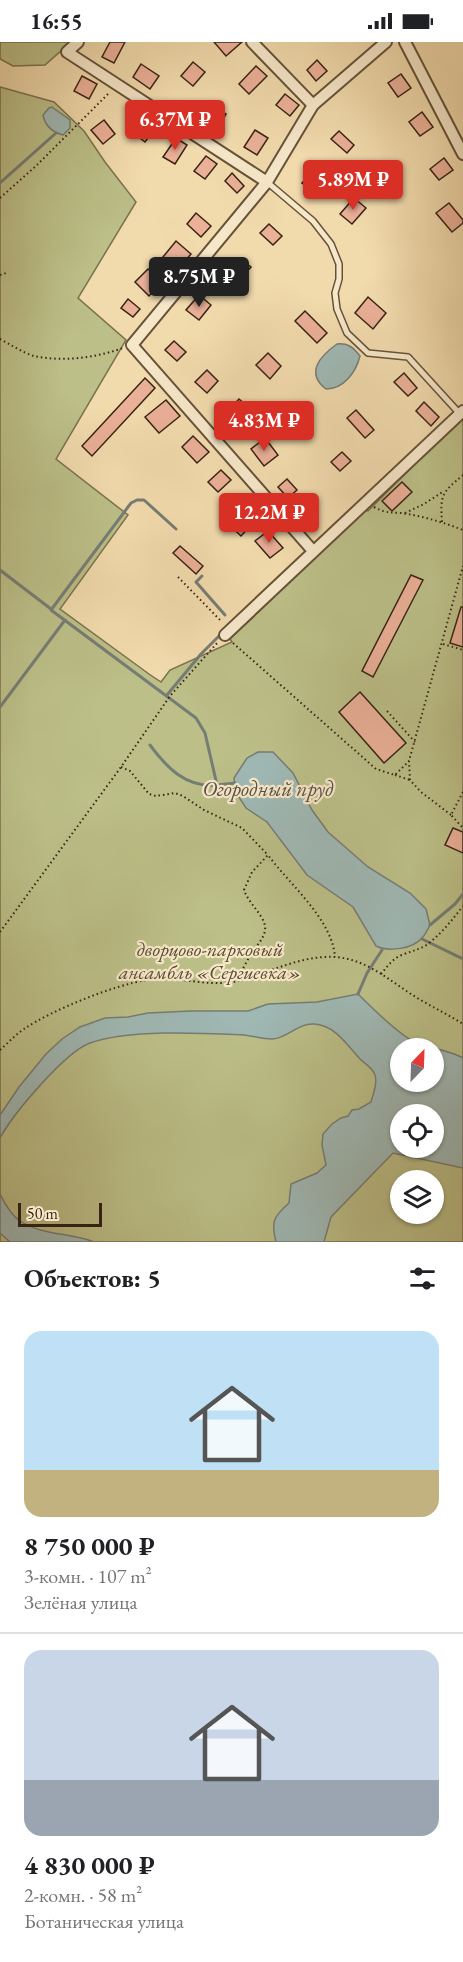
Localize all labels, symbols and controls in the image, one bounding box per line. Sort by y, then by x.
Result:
text: 16:55 [30,7,83,36]
pin: 6.37M ₽ [120,100,230,151]
text: 6.37M ₽ [139,106,211,132]
pin: 5.89M ₽ [298,160,408,211]
text: 5.89M ₽ [317,166,389,192]
pin: 8.75M ₽ [144,257,254,308]
text: 8.75M ₽ [163,263,235,289]
pin: 4.83M ₽ [209,401,319,452]
text: 4.83M ₽ [228,407,300,433]
pin: 12.2M ₽ [214,493,324,544]
text: 12.2M ₽ [233,499,305,525]
water label: Огородный пруд [202,775,334,802]
park label: дворцово-парковый ансамбль «Сергиевка» [118,936,301,985]
north arrow [390,1038,444,1092]
map controls [390,1038,444,1224]
button: locate [390,1104,444,1158]
button: layers [390,1170,444,1224]
scale bar [18,1200,102,1228]
text: 50 m [27,1203,58,1224]
text: Объектов: 5 [24,1261,161,1295]
icon: filters [406,1262,439,1295]
icon: home [178,1370,286,1478]
text: 8 750 000 ₽ [24,1529,155,1563]
text: 3-комн. · 107 m² [24,1563,152,1589]
text: Зелёная улица [24,1589,137,1615]
icon: home [178,1689,286,1797]
text: 4 830 000 ₽ [24,1848,155,1882]
text: 2-комн. · 58 m² [24,1882,142,1908]
text: Ботаническая улица [24,1908,184,1934]

